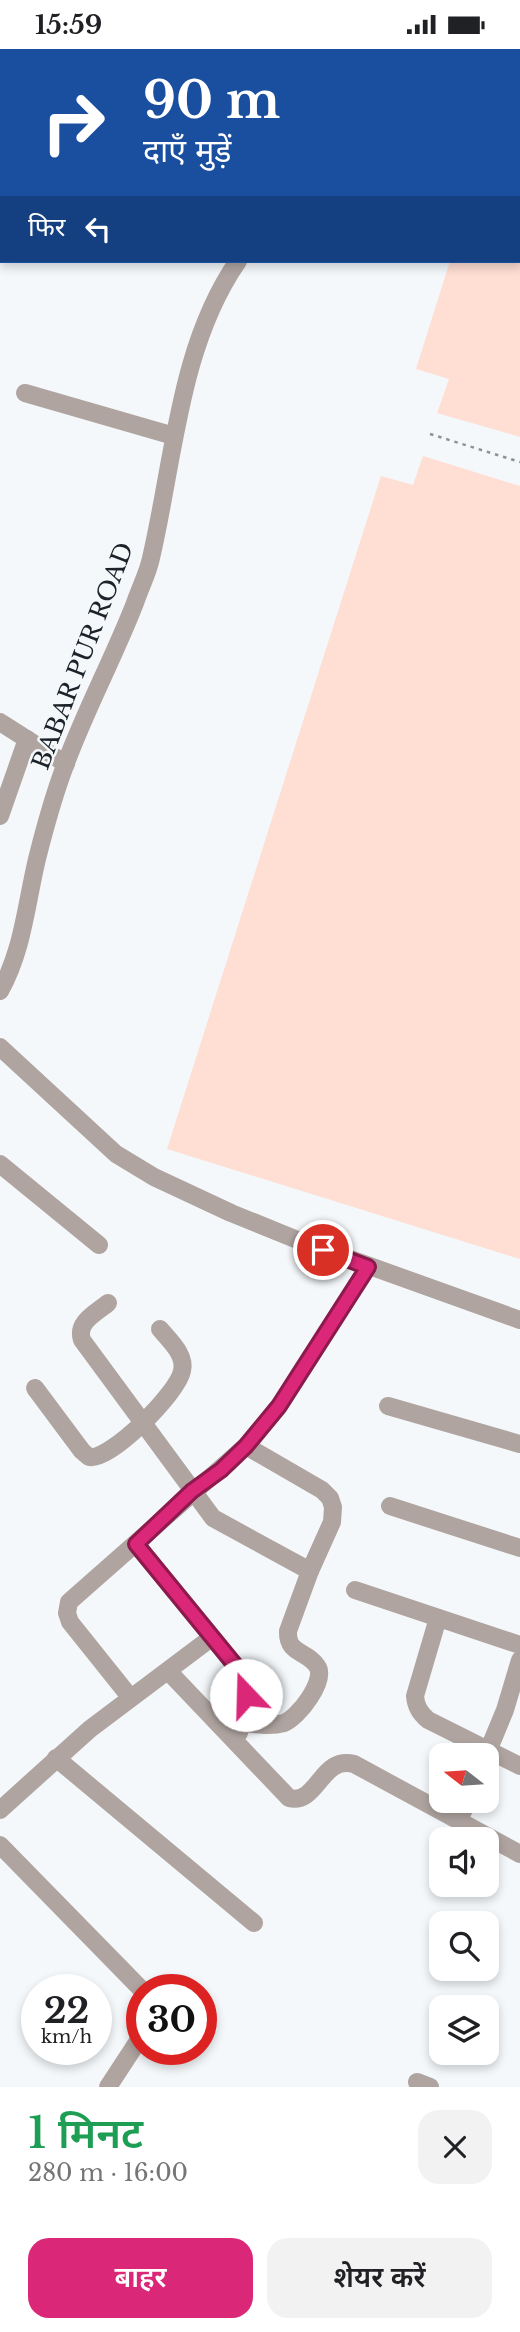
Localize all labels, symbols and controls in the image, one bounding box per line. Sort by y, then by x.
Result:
text: 15:59 [35,9,102,41]
text: 90 m [143,70,280,131]
icon: right [28,77,119,168]
text: दाएँ मुड़ें [143,131,231,171]
icon: left [79,210,117,248]
text: फिर [28,211,65,243]
street label: BABAR PUR ROAD [26,538,139,773]
pin [293,1220,353,1280]
icon: arrive [304,1231,342,1269]
position arrow [209,1658,283,1732]
north arrow [429,1743,499,1813]
map controls [429,1743,499,2065]
button: sound [429,1827,499,1897]
button: search [429,1911,499,1981]
speed limit sign: 30 [126,1974,217,2065]
text: 22 [44,1989,89,2032]
button: layers [429,1995,499,2065]
text: km/h [41,2026,92,2048]
text: 1 मिनट [28,2107,143,2159]
button: close [418,2110,492,2184]
text: 280 m · 16:00 [28,2159,188,2187]
button: बाहर [28,2238,253,2318]
button: शेयर करें [267,2238,492,2318]

